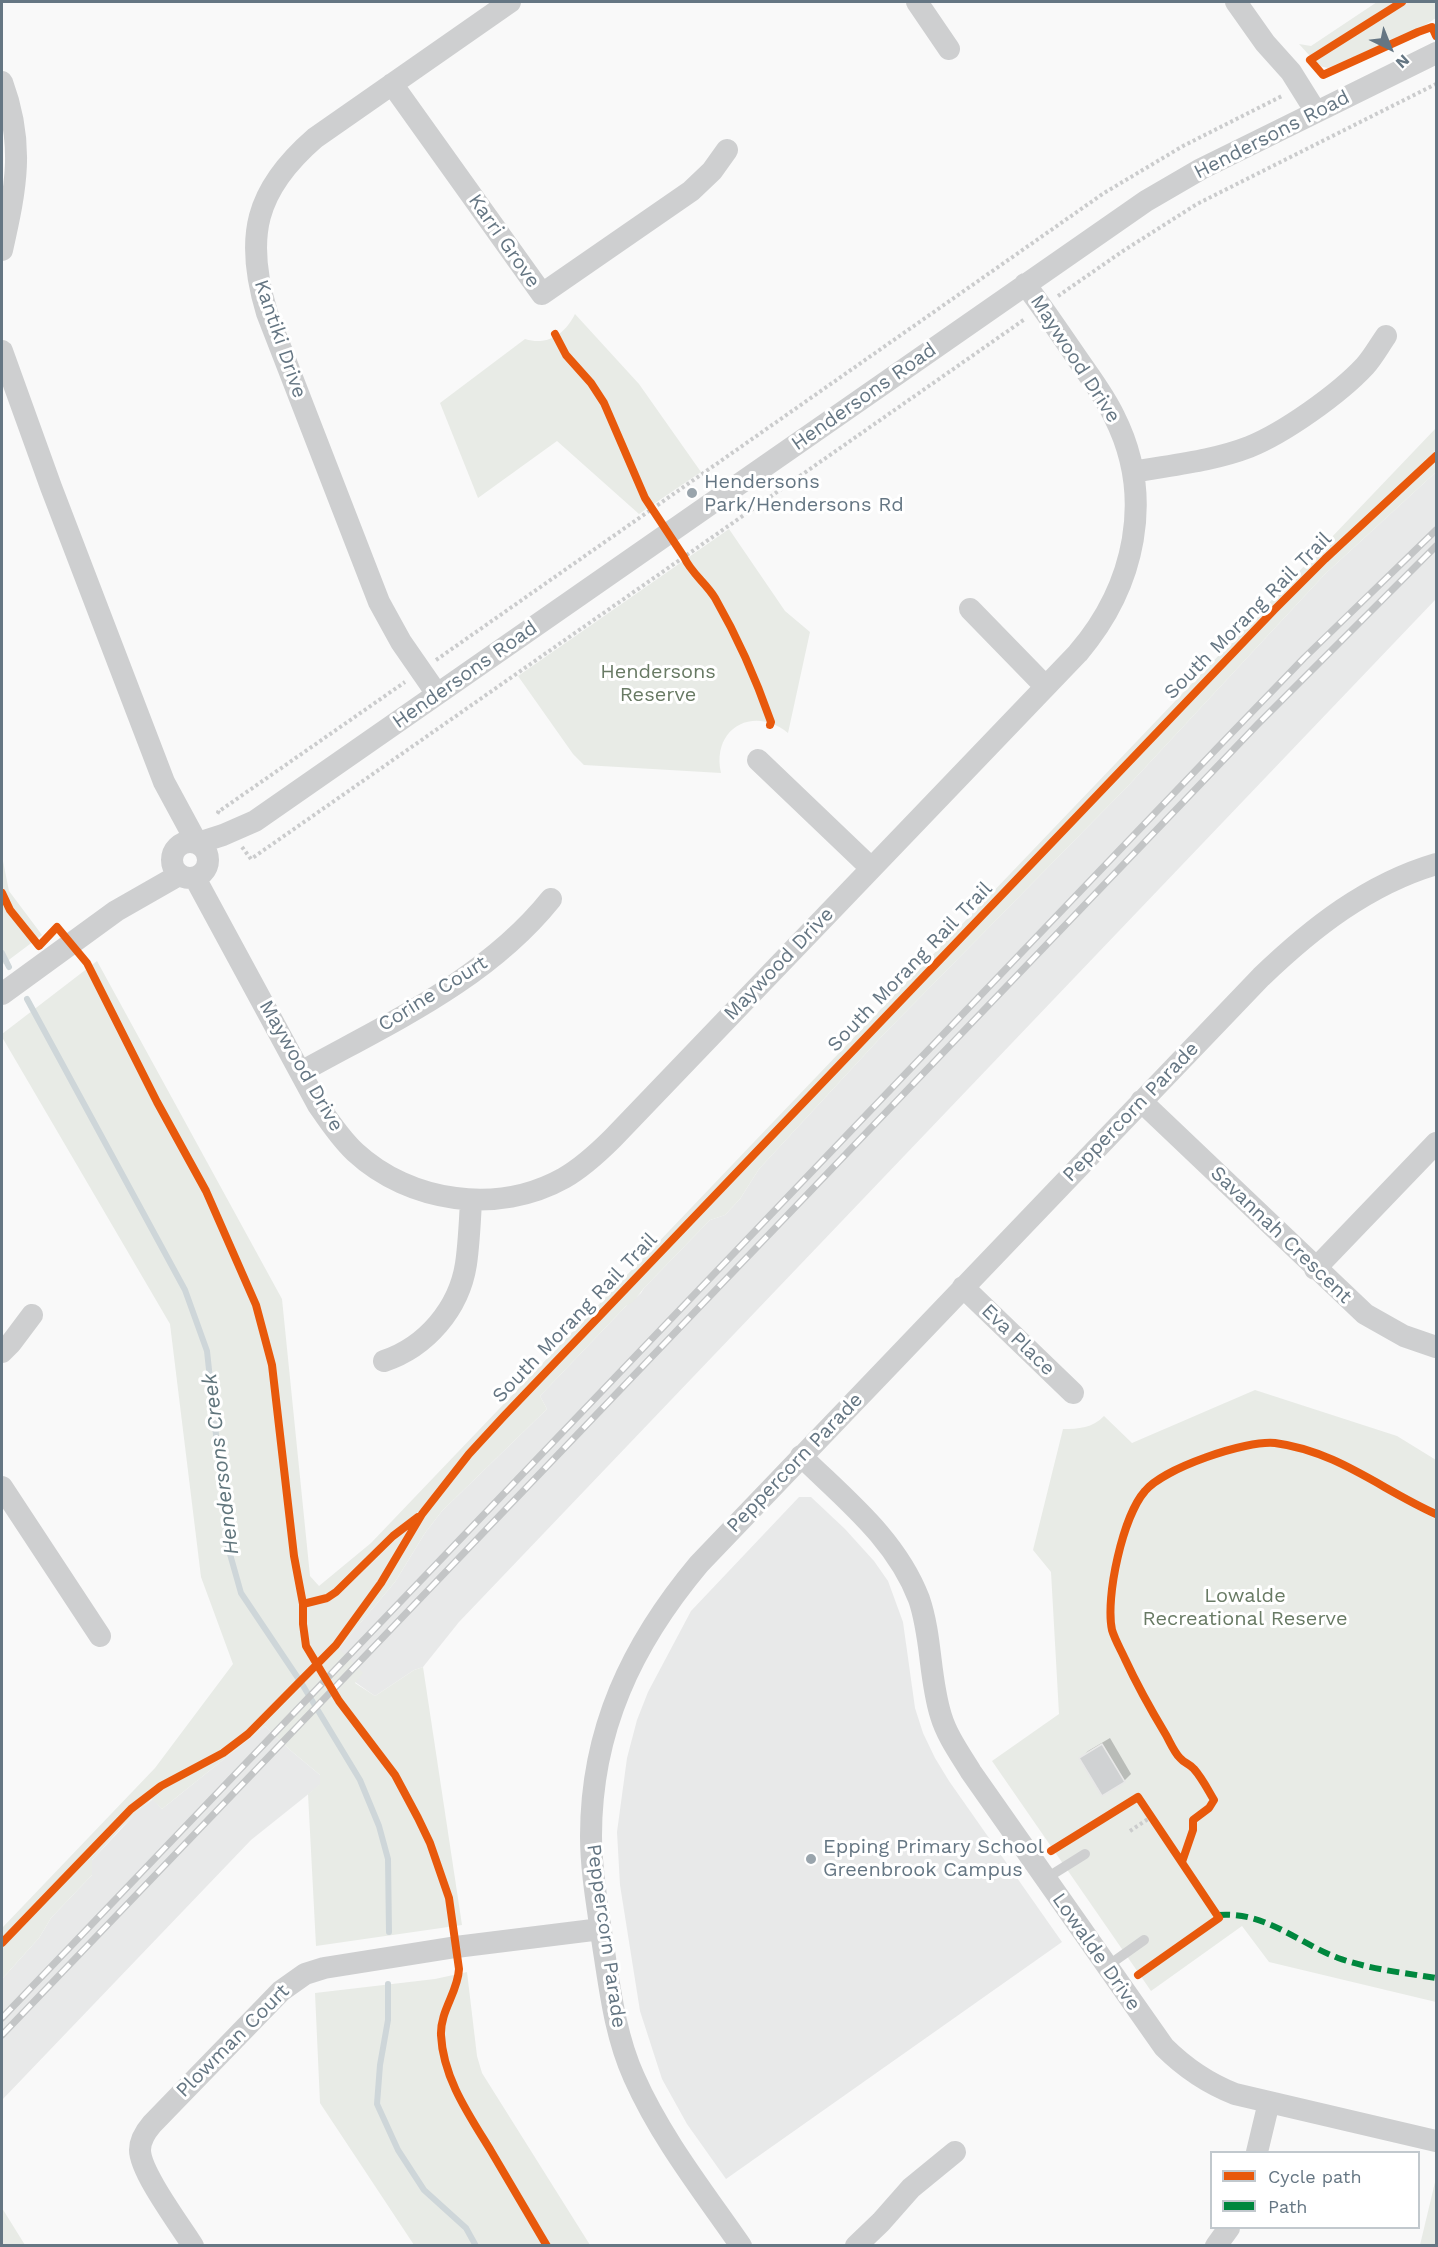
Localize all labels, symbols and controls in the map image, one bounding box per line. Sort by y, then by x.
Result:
north arrow [1360,18,1420,78]
text: N [1392,51,1413,73]
street label: Hendersons Road [1190,85,1354,185]
street label: Karri Grove [463,190,545,292]
street label: Kantiki Drive [249,277,311,401]
street label: Maywood Drive [1025,291,1125,427]
street label: Hendersons Road [787,338,941,456]
place label: Hendersons Park/Hendersons Rd [704,470,904,517]
marker: Hendersons Park/Hendersons Rd [685,486,699,500]
street label: South Morang Rail Trail [1159,527,1337,705]
street label: Hendersons Road [388,616,542,734]
park label: Hendersons Reserve [600,660,716,707]
street label: South Morang Rail Trail [823,877,997,1057]
street label: Maywood Drive [719,903,839,1025]
street label: Corine Court [374,951,492,1037]
street label: Maywood Drive [254,996,348,1136]
street label: Peppercorn Parade [1058,1037,1204,1187]
street label: Savannah Crescent [1205,1161,1357,1309]
street label: South Morang Rail Trail [488,1228,662,1408]
street label: Eva Place [976,1299,1060,1381]
water label: Hendersons Creek [197,1372,245,1556]
street label: Peppercorn Parade [722,1388,868,1538]
park label: Lowalde Recreational Reserve [1142,1584,1348,1631]
place label: Epping Primary School Greenbrook Campus [823,1835,1044,1882]
street label: Peppercorn Parade [581,1843,631,2029]
marker: Epping Primary School Greenbrook Campus [804,1852,818,1866]
street label: Lowalde Drive [1047,1889,1145,2015]
street label: Plowman Court [171,1979,295,2103]
legend [1210,2151,1420,2229]
text: Cycle path [1268,2166,1362,2187]
text: Path [1268,2196,1308,2217]

